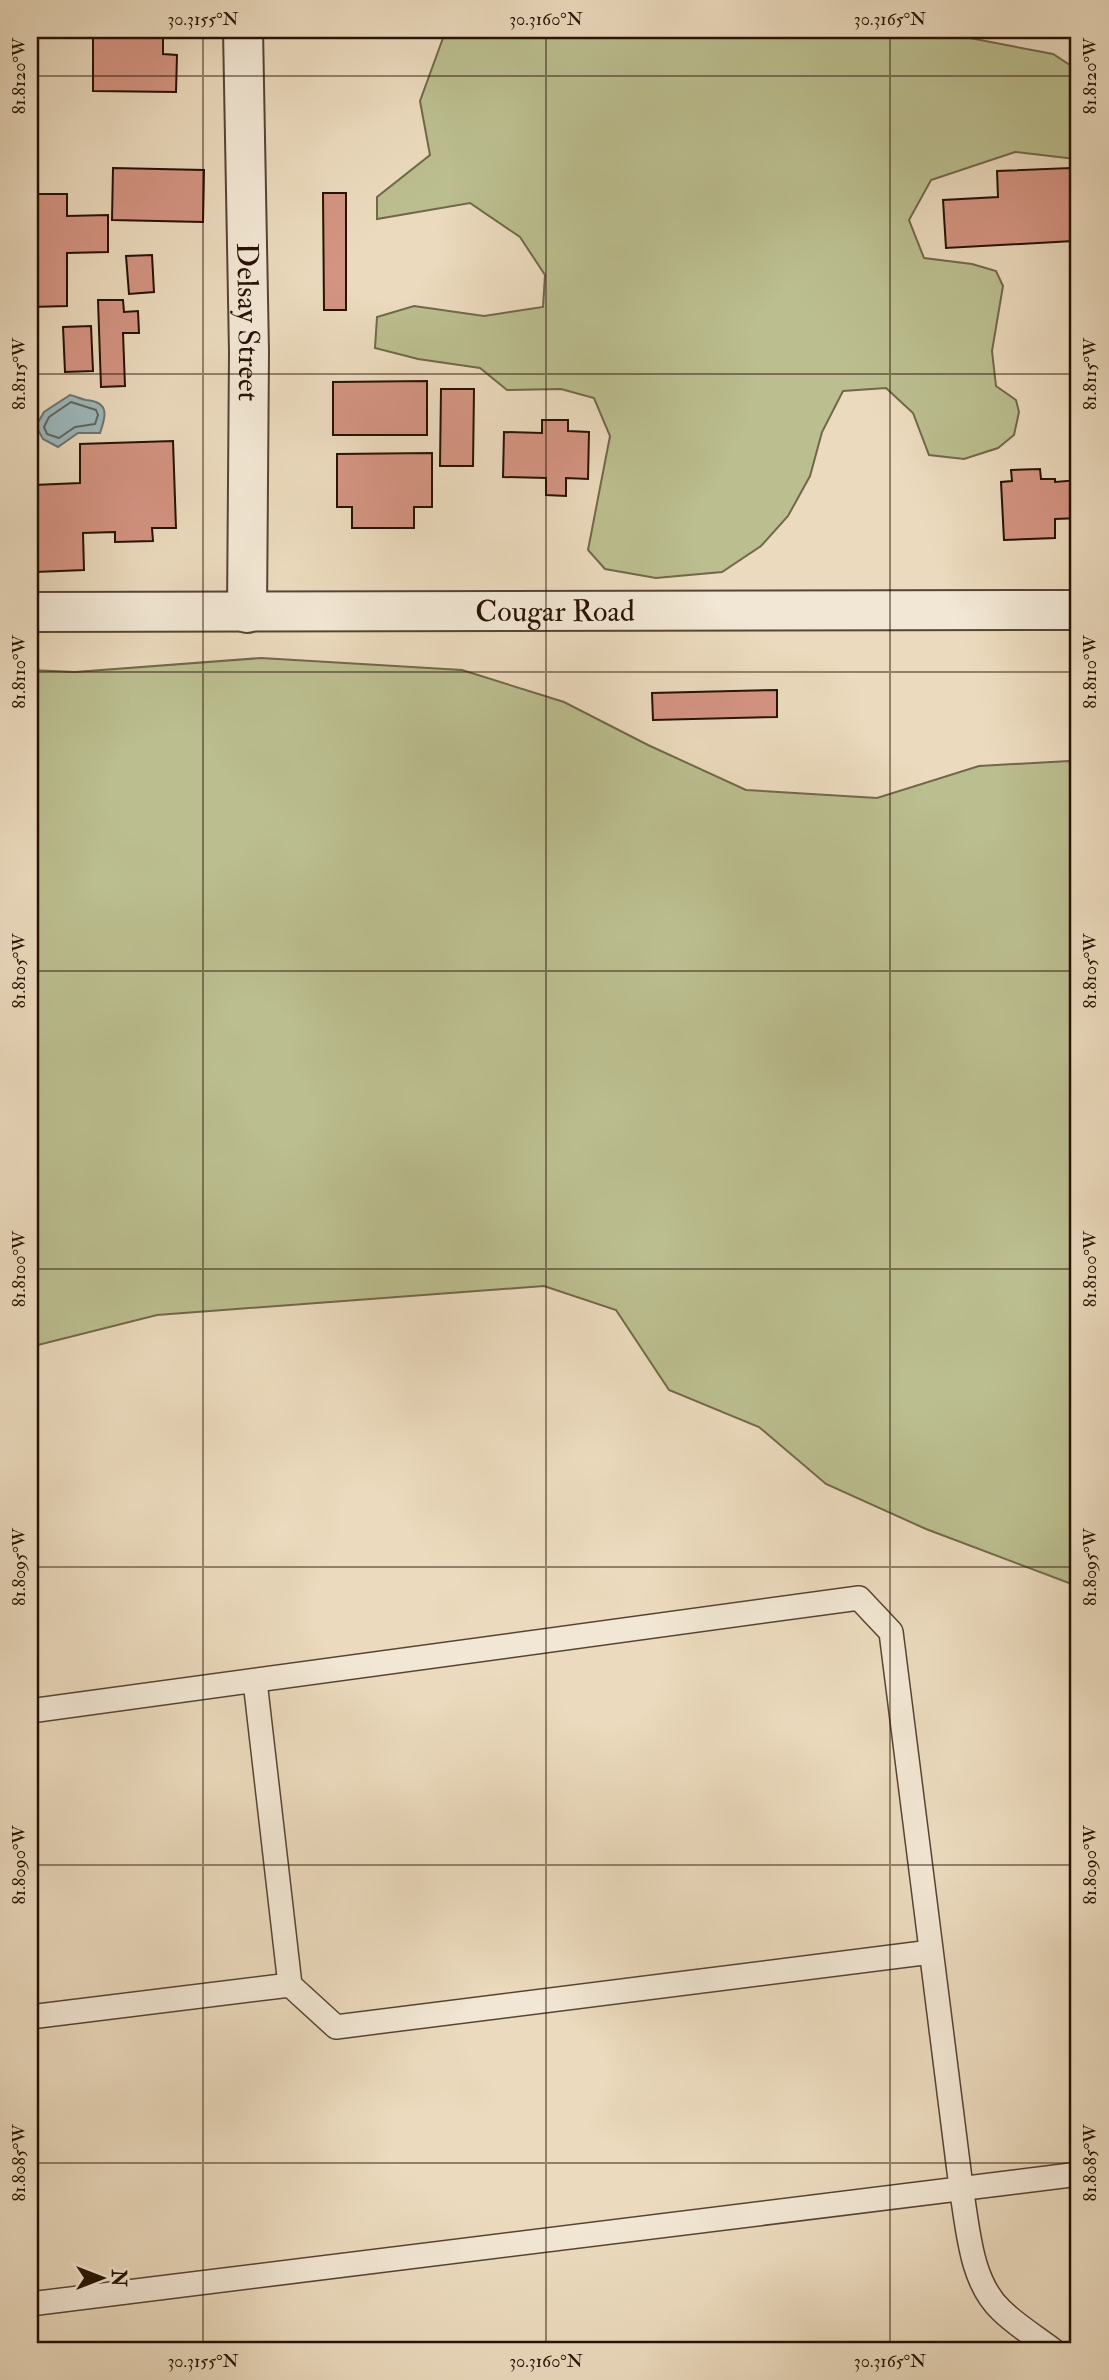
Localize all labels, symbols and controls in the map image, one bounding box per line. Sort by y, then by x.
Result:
text: 30.3155°N [167,8,239,31]
text: 30.3160°N [509,8,583,31]
text: 30.3165°N [854,8,926,31]
text: 81.8120°W [8,37,31,114]
text: 81.8120°W [1079,37,1102,114]
street label: Delsay Street [228,242,267,402]
text: 81.8115°W [8,337,31,410]
text: 81.8115°W [1079,337,1102,410]
street label: Cougar Road [475,593,635,630]
text: 81.8110°W [8,635,31,709]
text: 81.8110°W [1079,635,1102,709]
text: 81.8105°W [8,933,31,1008]
text: 81.8105°W [1079,933,1102,1008]
text: 81.8100°W [8,1230,31,1307]
text: 81.8100°W [1079,1230,1102,1307]
text: 81.8095°W [8,1527,31,1606]
text: 81.8095°W [1079,1527,1102,1606]
text: 81.8090°W [8,1825,31,1905]
text: 81.8090°W [1079,1825,1102,1905]
text: 81.8085°W [8,2124,31,2202]
text: 81.8085°W [1079,2124,1102,2202]
north arrow [66,2244,136,2314]
text: N [106,2268,130,2287]
text: 30.3155°N [167,2350,239,2373]
text: 30.3160°N [509,2350,583,2373]
text: 30.3165°N [854,2350,926,2373]

